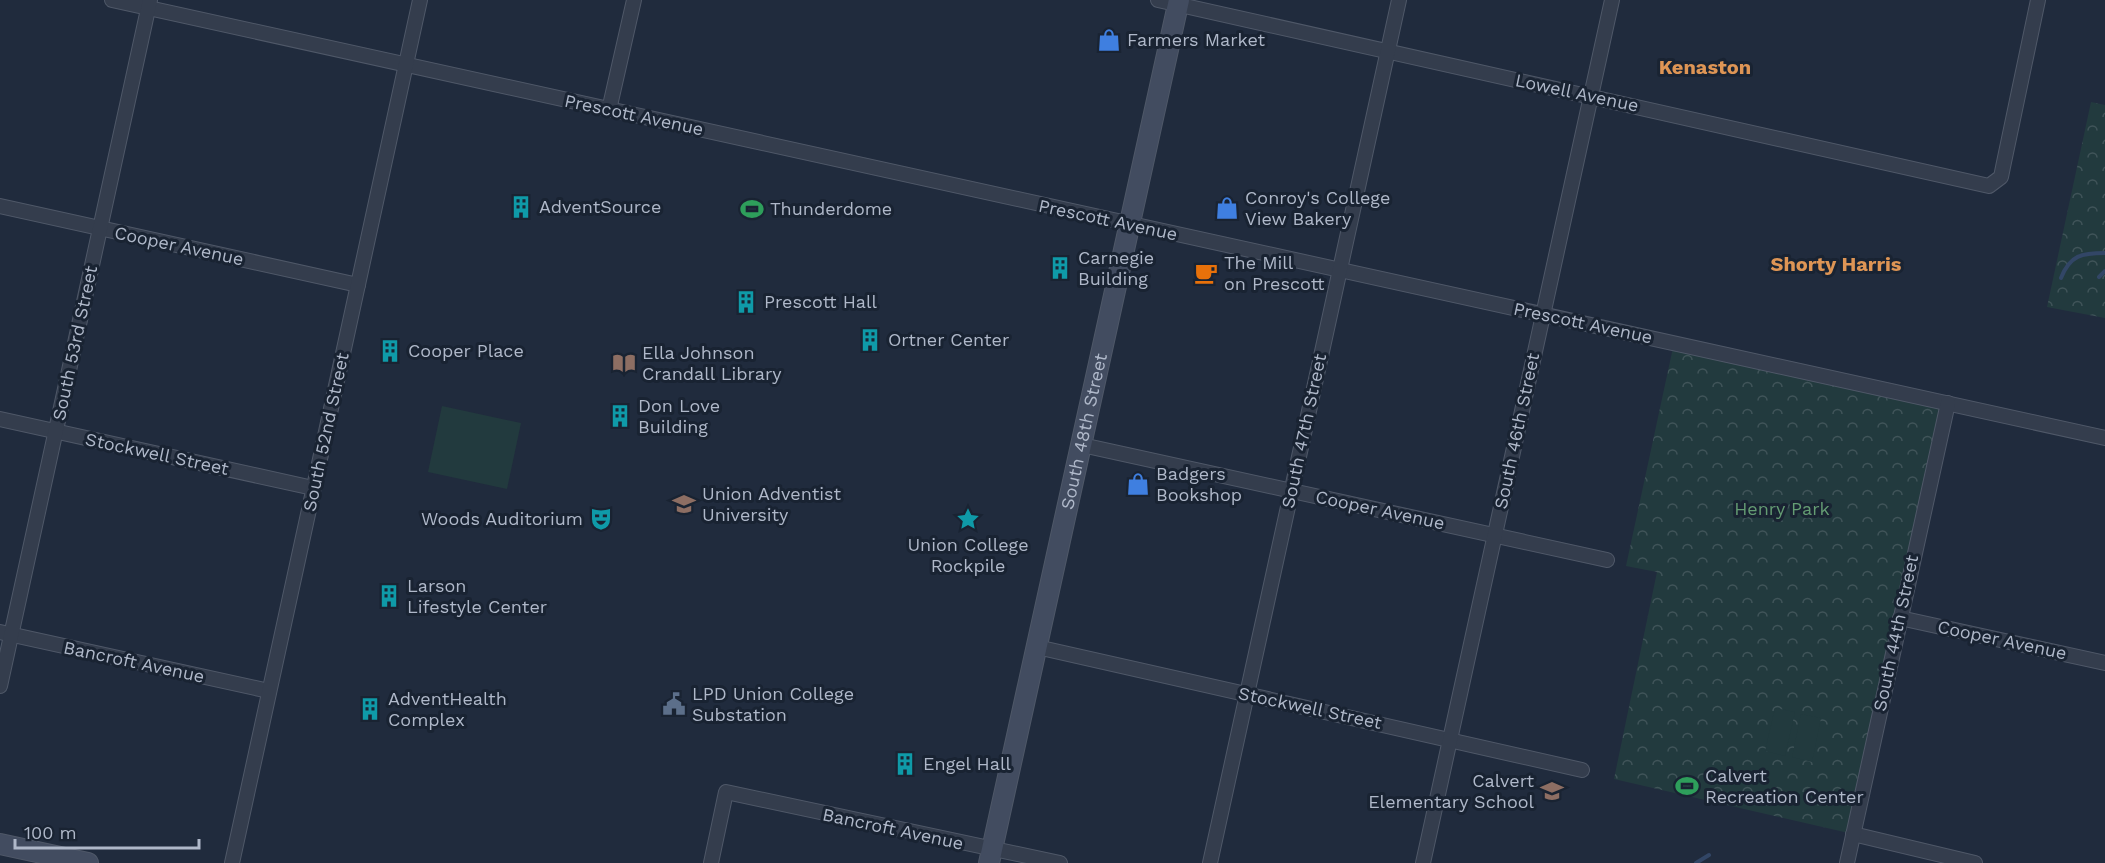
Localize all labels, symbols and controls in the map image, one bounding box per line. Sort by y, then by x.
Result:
shop icon: Farmers Market [1096,27,1122,53]
place label: Farmers Market [1127,29,1266,50]
district label: Kenaston [1659,55,1751,79]
street label: Lowell Avenue [1513,69,1641,116]
street label: Prescott Avenue [563,90,706,140]
place label: Conroy's College View Bakery [1245,187,1390,229]
building icon: AdventSource [508,194,534,220]
street label: Prescott Avenue [1037,195,1180,245]
shop icon: Conroy's College View Bakery [1214,195,1240,221]
place label: AdventSource [539,196,661,217]
sports icon: Thunderdome [739,196,765,222]
place label: Thunderdome [770,198,892,219]
street label: Cooper Avenue [113,222,246,269]
place label: Carnegie Building [1078,247,1154,289]
place label: The Mill on Prescott [1224,252,1325,294]
district label: Shorty Harris [1771,252,1902,276]
building icon: Carnegie Building [1047,255,1073,281]
cafe icon: The Mill on Prescott [1193,260,1219,286]
street label: South 53rd Street [48,263,101,422]
building icon: Prescott Hall [733,289,759,315]
place label: Prescott Hall [764,291,877,312]
street label: Prescott Avenue [1512,298,1655,348]
building icon: Ortner Center [857,327,883,353]
place label: Ortner Center [888,329,1009,350]
building icon: Cooper Place [377,338,403,364]
place label: Cooper Place [408,340,524,361]
place label: Ella Johnson Crandall Library [642,342,782,384]
street label: South 52nd Street [298,350,353,513]
library icon: Ella Johnson Crandall Library [611,350,637,376]
street label: South 46th Street [1490,350,1543,511]
street label: South 48th Street [1056,351,1111,511]
street label: South 47th Street [1277,351,1330,510]
place label: Don Love Building [638,395,720,437]
building icon: Don Love Building [607,403,633,429]
street label: Stockwell Street [84,428,231,479]
place label: Badgers Bookshop [1156,463,1242,505]
shop icon: Badgers Bookshop [1125,471,1151,497]
place label: Union Adventist University [702,483,842,525]
street label: Cooper Avenue [1314,486,1447,533]
school or university icon: Union Adventist University [671,491,697,517]
park label: Henry Park [1734,498,1830,519]
theatre icon: Woods Auditorium [588,506,614,532]
place icon: Union College Rockpile [955,506,981,532]
place label: Woods Auditorium [421,508,583,529]
place label: Union College Rockpile [907,534,1029,576]
street label: South 44th Street [1869,552,1922,713]
place label: Larson Lifestyle Center [407,575,547,617]
building icon: Larson Lifestyle Center [376,583,402,609]
street label: Cooper Avenue [1936,616,2069,663]
street label: Bancroft Avenue [62,636,207,687]
street label: Stockwell Street [1237,682,1384,733]
place label: LPD Union College Substation [692,683,854,725]
place label: AdventHealth Complex [388,688,507,730]
public building icon: LPD Union College Substation [661,691,687,717]
building icon: AdventHealth Complex [357,696,383,722]
building icon: Engel Hall [892,751,918,777]
place label: Engel Hall [923,753,1011,774]
place label: Calvert Recreation Center [1705,765,1864,807]
place label: Calvert Elementary School [1368,770,1534,812]
sports icon: Calvert Recreation Center [1674,773,1700,799]
school or university icon: Calvert Elementary School [1539,778,1565,804]
street label: Bancroft Avenue [821,803,966,854]
scale bar [15,812,200,850]
text: 100 m [24,822,77,843]

